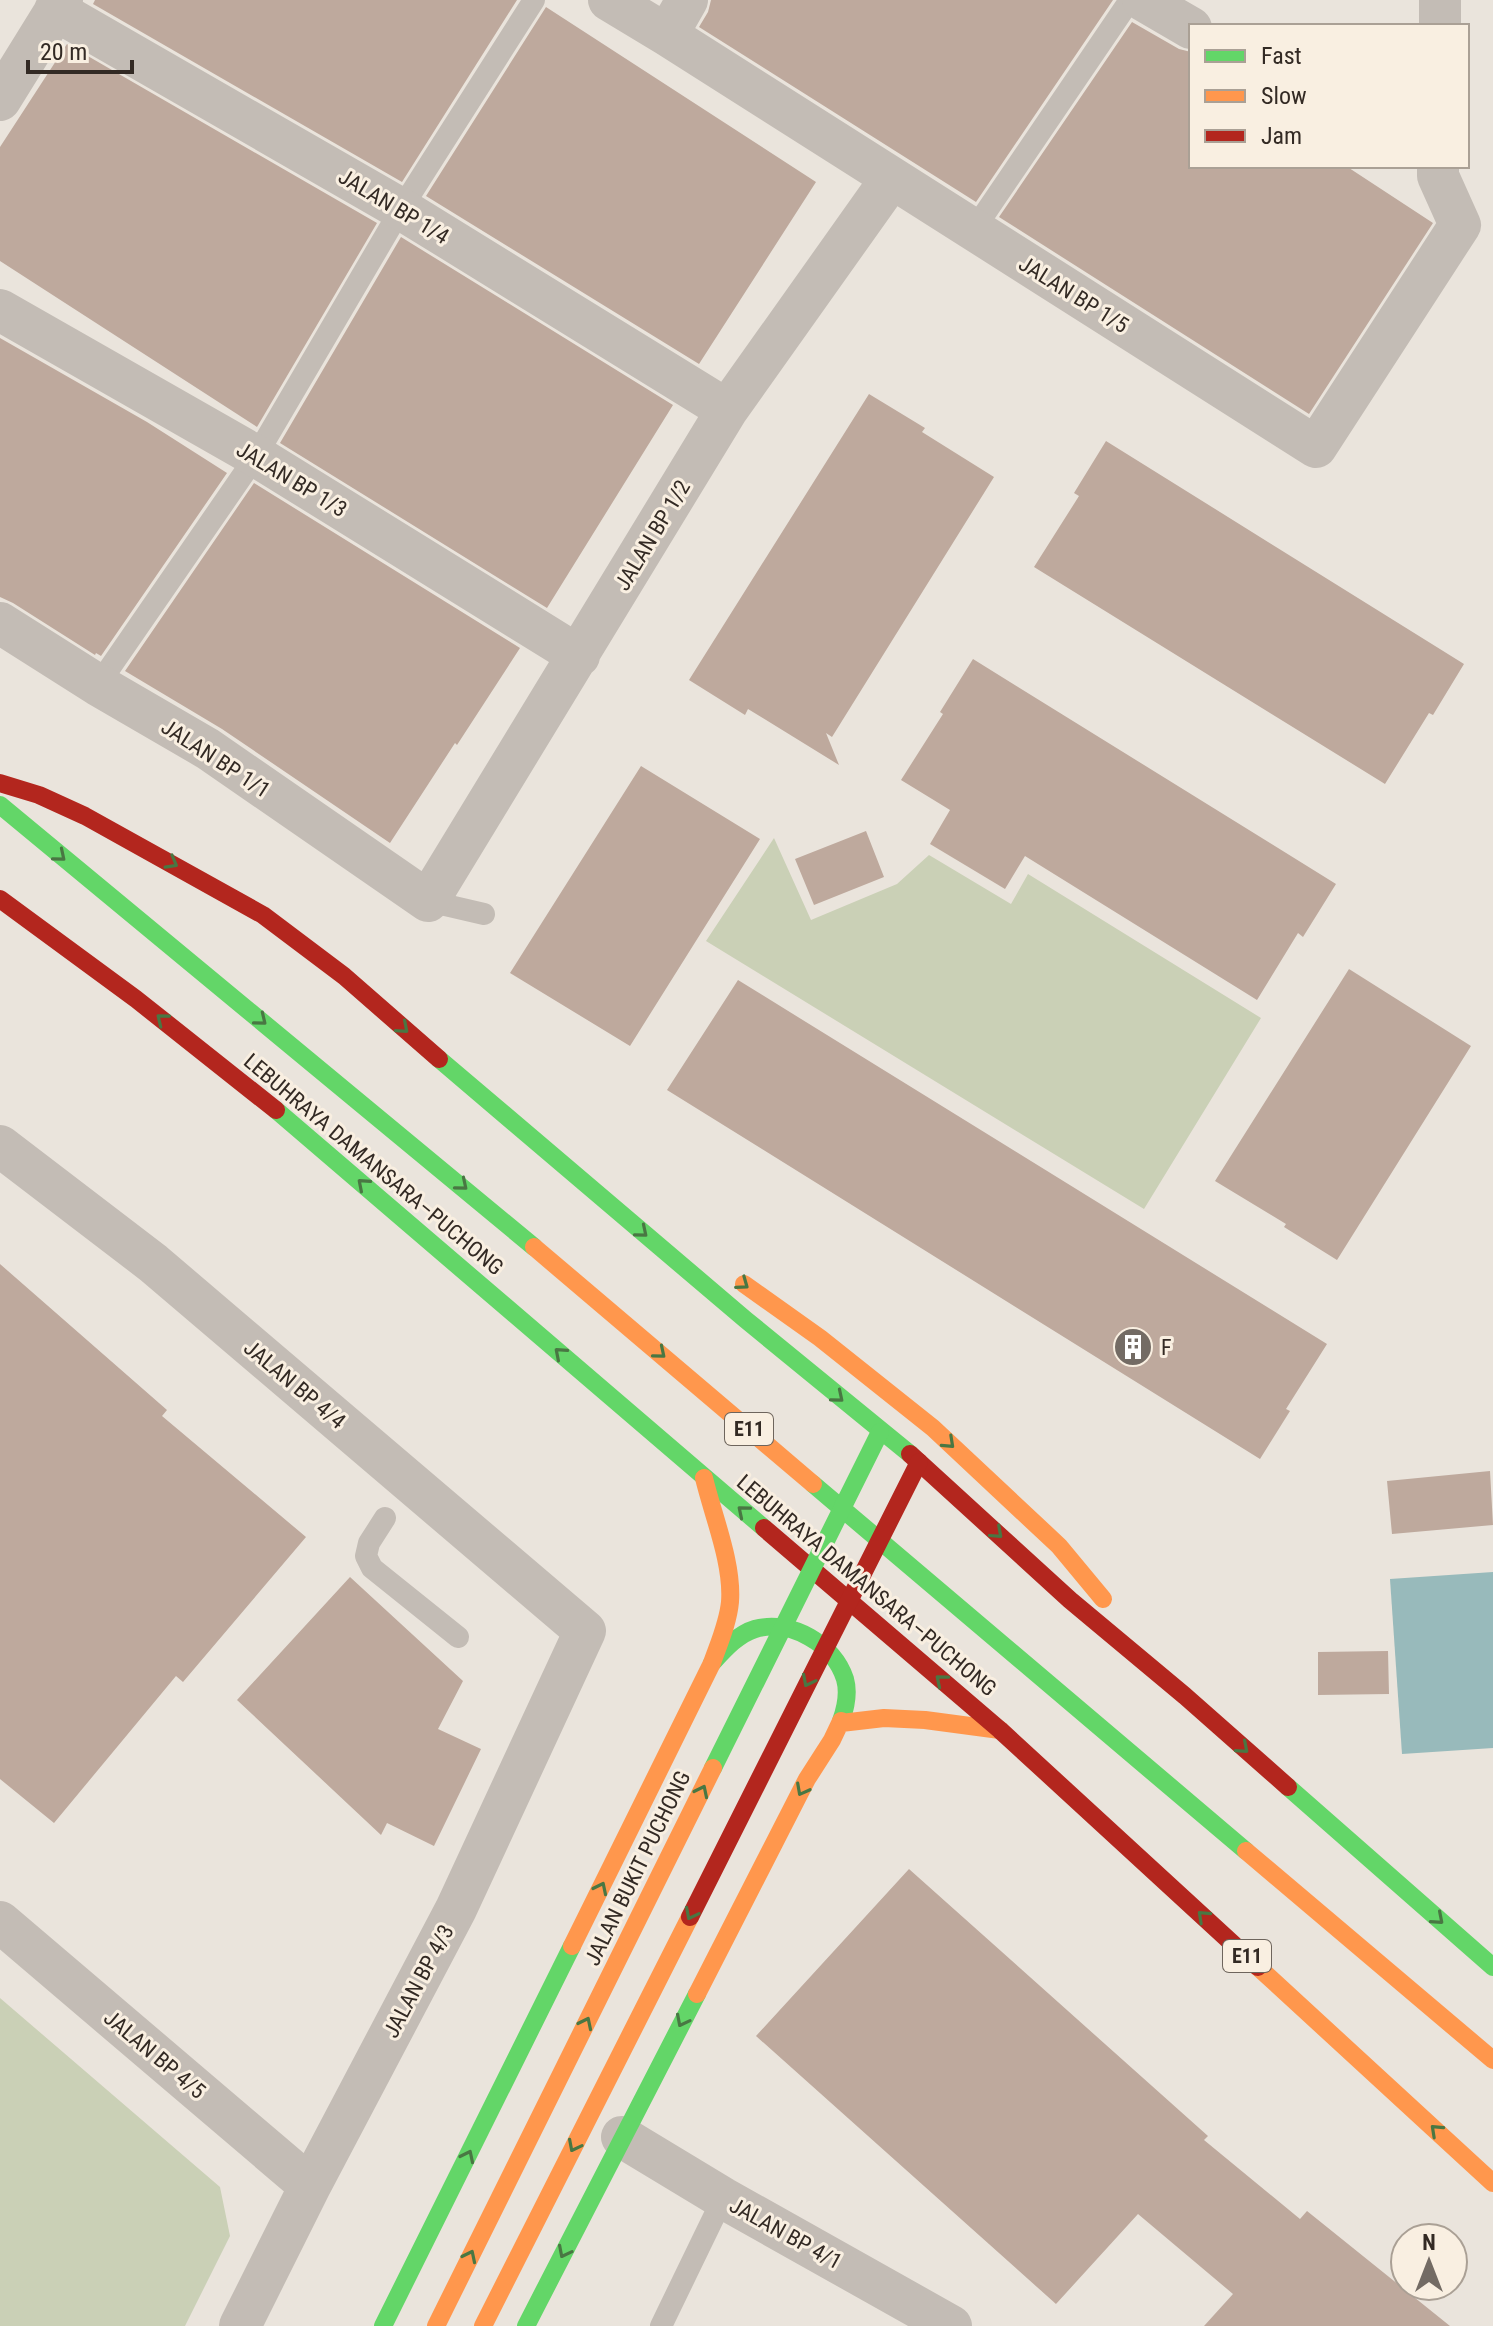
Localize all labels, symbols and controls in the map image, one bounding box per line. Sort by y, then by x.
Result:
scale bar [28,24,132,74]
legend [1189,24,1469,168]
text: 20 m [40,38,87,66]
text: Fast [1261,42,1302,70]
text: Slow [1261,82,1307,110]
text: Jam [1261,122,1302,150]
street label: JALAN BP 1/4 [334,164,454,249]
street label: JALAN BP 1/5 [1014,251,1133,338]
street label: JALAN BP 1/3 [232,437,351,522]
street label: JALAN BP 1/2 [610,476,695,595]
street label: JALAN BP 1/1 [157,714,275,803]
one-way arrow [50,846,65,861]
one-way arrow [163,853,177,869]
one-way arrow [252,1010,266,1025]
one-way arrow [156,1015,171,1029]
one-way arrow [393,1018,408,1032]
street label: LEBUHRAYA DAMANSARA–PUCHONG [239,1049,508,1280]
one-way arrow [452,1175,467,1190]
one-way arrow [358,1179,372,1194]
one-way arrow [632,1222,647,1237]
one-way arrow [735,1274,749,1288]
building icon: F [1112,1326,1154,1368]
street label: JALAN BP 4/4 [239,1335,350,1434]
place label: F [1161,1335,1172,1360]
one-way arrow [651,1344,665,1358]
one-way arrow [555,1349,569,1363]
one-way arrow [829,1387,844,1402]
road number: E11 [725,1413,773,1445]
one-way arrow [940,1433,954,1448]
street label: LEBUHRAYA DAMANSARA–PUCHONG [732,1470,1001,1701]
one-way arrow [738,1506,752,1521]
one-way arrow [988,1524,1002,1538]
one-way arrow [802,1673,818,1688]
one-way arrow [936,1675,950,1690]
one-way arrow [1234,1738,1249,1752]
street label: JALAN BUKIT PUCHONG [579,1767,695,1970]
one-way arrow [796,1782,811,1797]
one-way arrow [692,1784,708,1799]
one-way arrow [591,1882,607,1896]
one-way arrow [685,1905,701,1920]
one-way arrow [1429,1910,1444,1924]
one-way arrow [1198,1911,1212,1926]
street label: JALAN BP 4/3 [378,1921,459,2042]
road number: E11 [1223,1940,1271,1972]
street label: JALAN BP 4/5 [99,2005,210,2104]
one-way arrow [677,2013,692,2027]
one-way arrow [576,2017,592,2032]
one-way arrow [1430,2125,1445,2140]
one-way arrow [568,2137,584,2152]
one-way arrow [458,2149,474,2164]
street label: JALAN BP 4/1 [725,2192,846,2274]
north arrow [1389,2222,1469,2302]
text: N [1422,2230,1436,2255]
one-way arrow [558,2244,573,2259]
one-way arrow [461,2250,476,2265]

